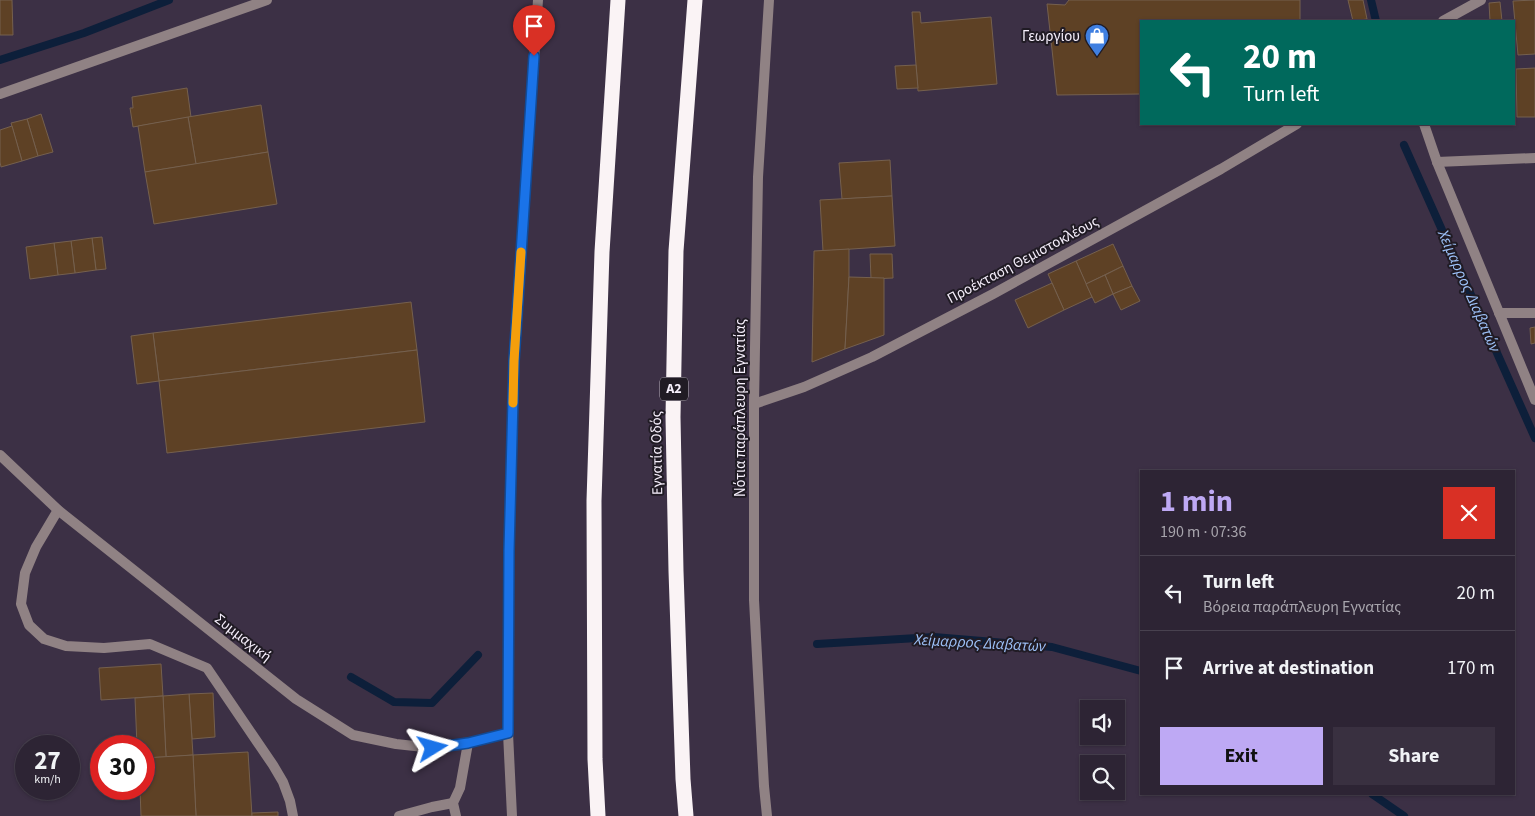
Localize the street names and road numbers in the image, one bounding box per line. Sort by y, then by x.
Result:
street label: Προέκταση Θεμιστοκλέους [943,211,1103,309]
street label: Νότια παράπλευρη Εγνατίας [730,318,751,497]
road number: Α2 [660,378,688,400]
street label: Εγνατία Οδός [646,410,668,495]
street label: Συμμαχική [210,609,276,667]

